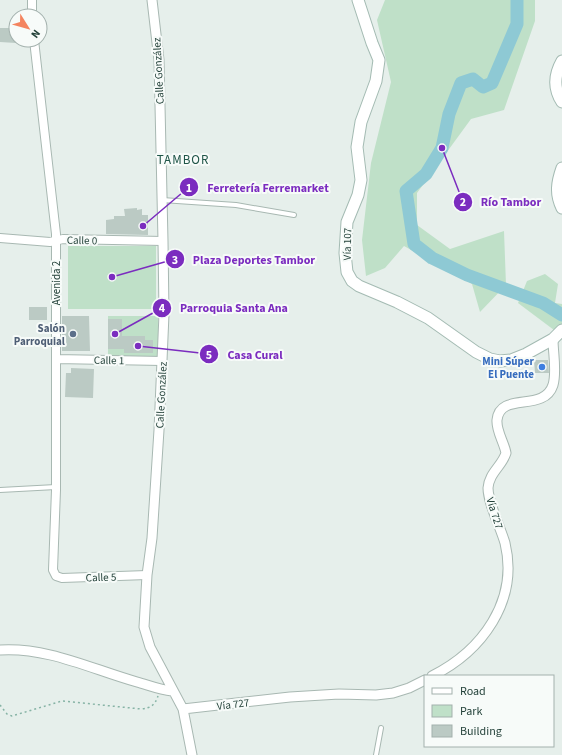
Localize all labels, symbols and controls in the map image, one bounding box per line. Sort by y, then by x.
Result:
north arrow [8,8,48,48]
text: N [27,26,44,41]
street label: Calle González [149,37,168,105]
district label: TAMBOR [157,151,209,169]
callout: Ferretería Ferremarket [179,175,337,199]
text: 1 [186,180,192,197]
text: Ferretería Ferremarket [207,180,329,197]
callout: Río Tambor [453,190,550,214]
text: 2 [460,194,466,211]
text: Río Tambor [481,194,542,211]
street label: Vía 107 [340,228,355,260]
street label: Calle 0 [67,233,97,248]
callout: Plaza Deportes Tambor [165,247,323,271]
text: 3 [172,252,178,269]
text: Plaza Deportes Tambor [193,252,315,269]
street label: Avenida 2 [49,261,64,305]
callout: Parroquia Santa Ana [152,296,296,320]
text: 4 [159,300,166,317]
text: Parroquia Santa Ana [180,300,288,317]
place label: Salón Parroquial [14,321,66,349]
marker: Salón Parroquial [68,329,78,339]
callout: Casa Cural [199,342,290,366]
text: 5 [206,347,212,364]
text: Casa Cural [227,347,283,364]
street label: Calle 1 [94,353,124,368]
place label: Mini Súper El Puente [482,354,535,382]
street label: Calle González [152,361,171,429]
marker: Mini Súper El Puente [537,362,547,372]
street label: Vía 727 [482,495,507,531]
street label: Calle 5 [85,569,117,586]
legend [424,675,554,747]
text: Road [460,683,486,700]
street label: Vía 727 [216,695,250,714]
text: Park [460,703,482,720]
text: Building [460,723,502,740]

